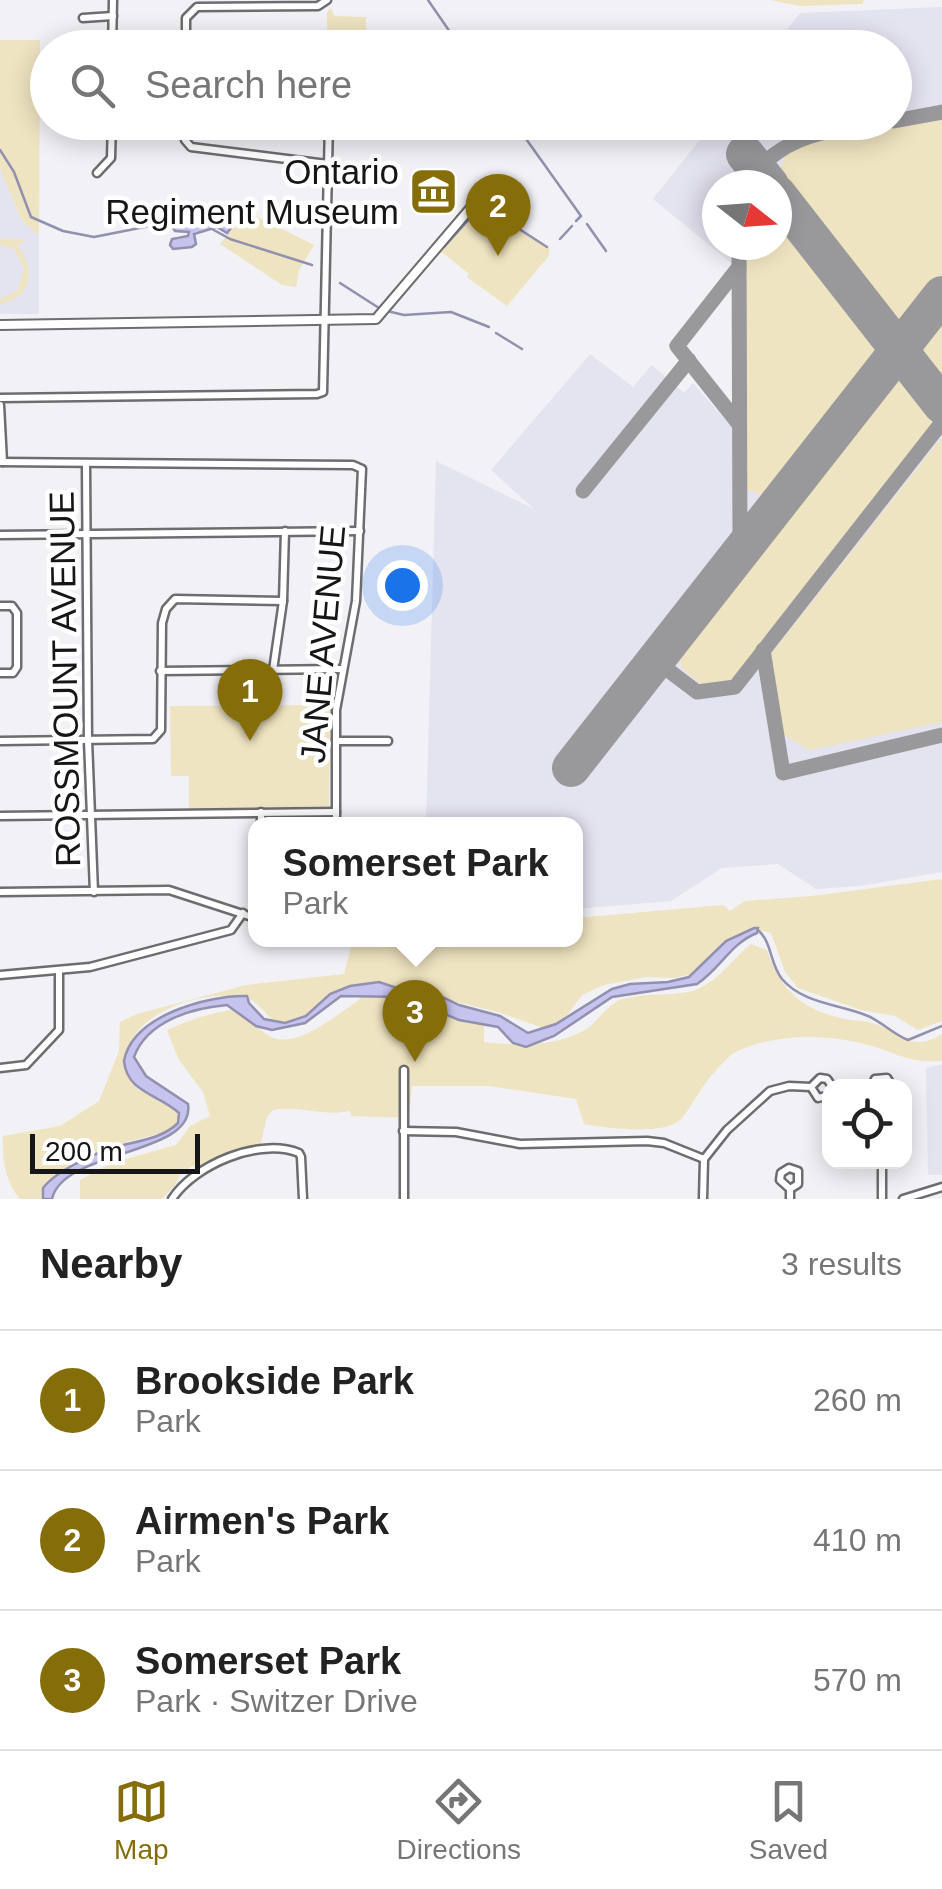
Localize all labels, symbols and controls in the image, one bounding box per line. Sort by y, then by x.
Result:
search box [30,30,912,140]
icon: search [65,58,120,113]
text: Search here [145,64,352,106]
place label: Ontario Regiment Museum [105,152,399,231]
museum icon: Ontario Regiment Museum [408,166,460,218]
north arrow [702,170,792,260]
pin: 2 [466,174,530,256]
street label: ROSSMOUNT AVENUE [42,491,87,867]
street label: JANE AVENUE [293,523,352,764]
your location [377,560,428,611]
pin: 1 [218,658,282,741]
popup [248,817,583,947]
text: Somerset Park [282,842,549,884]
text: Park [282,885,348,921]
pin: 3 [382,980,448,1062]
map controls [822,1079,912,1169]
button: locate [822,1079,912,1169]
scale bar [30,1129,200,1174]
text: 200 m [45,1136,123,1167]
text: Nearby [40,1240,182,1287]
text: 3 results [781,1246,902,1282]
text: Brookside Park [135,1360,414,1402]
text: 1 [64,1382,81,1418]
text: 260 m [813,1382,902,1418]
text: Park [135,1403,201,1439]
text: Airmen's Park [135,1500,389,1542]
text: 2 [64,1522,81,1558]
text: 410 m [813,1522,902,1558]
text: Park [135,1543,201,1579]
text: Somerset Park [135,1640,401,1682]
text: 3 [64,1662,81,1698]
text: 570 m [813,1662,902,1698]
text: Park · Switzer Drive [135,1683,418,1719]
tab: Map [114,1774,169,1866]
tab: Directions [397,1774,521,1866]
tab: Saved [749,1774,828,1866]

